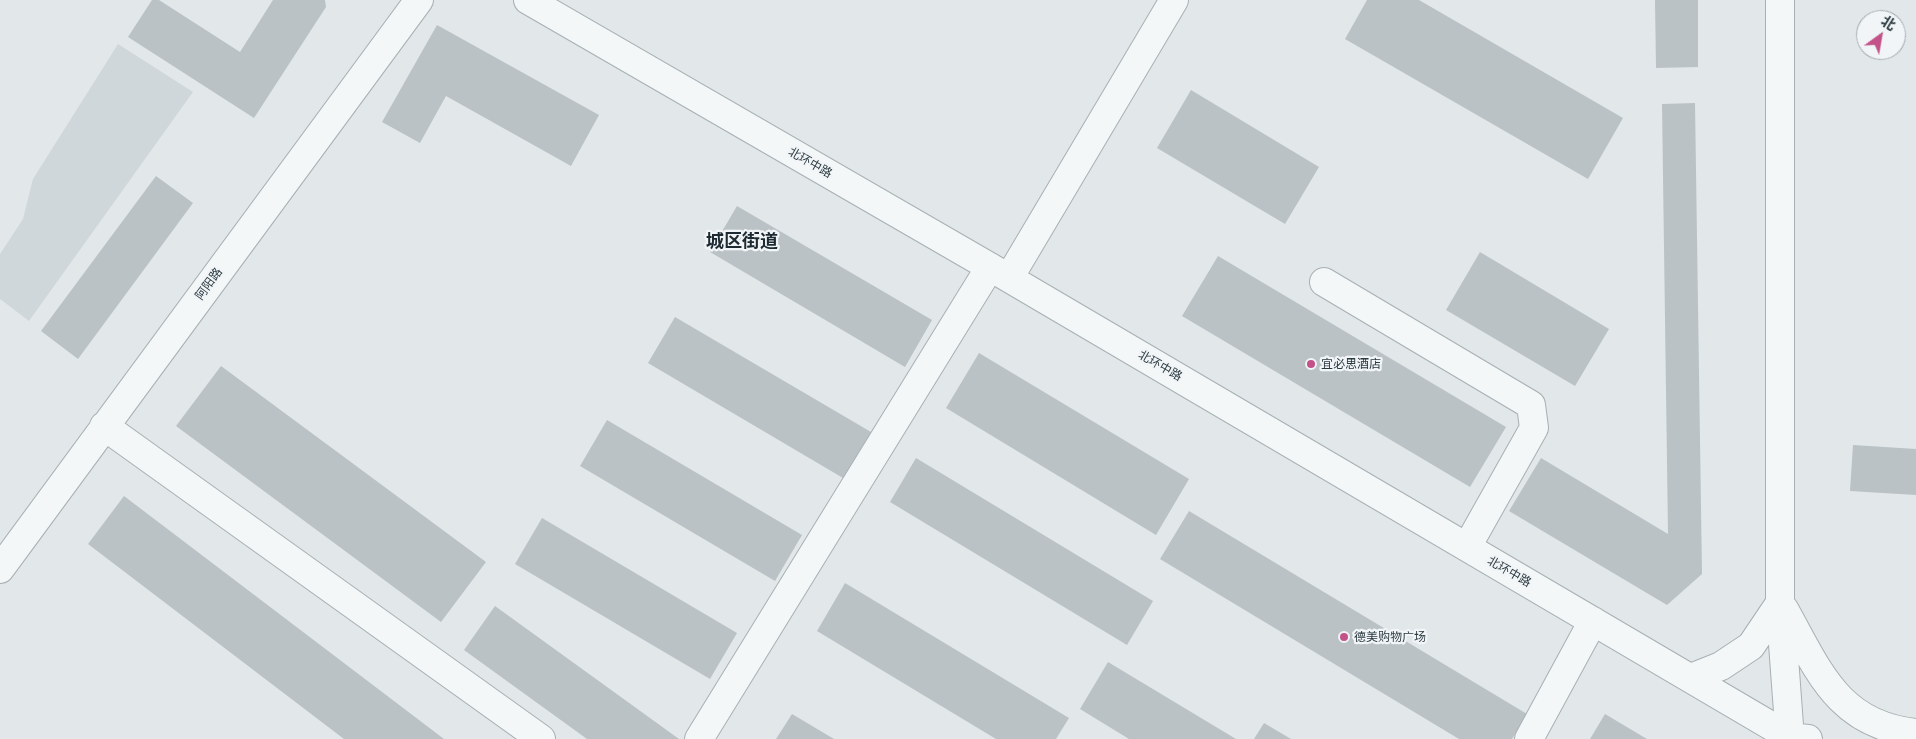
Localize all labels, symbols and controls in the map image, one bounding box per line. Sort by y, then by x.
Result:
north arrow [1856,10,1906,60]
text: 北 [1878,12,1899,34]
street label: 北环中路 [786,145,834,181]
district label: 城区街道 [706,231,778,253]
street label: 阿阳路 [193,265,225,303]
street label: 北环中路 [1136,348,1184,384]
place label: 宜必思酒店 [1321,357,1381,371]
marker: 宜必思酒店 [1305,358,1317,370]
street label: 北环中路 [1485,554,1533,590]
place label: 德美购物广场 [1354,630,1426,644]
marker: 德美购物广场 [1338,631,1350,643]

